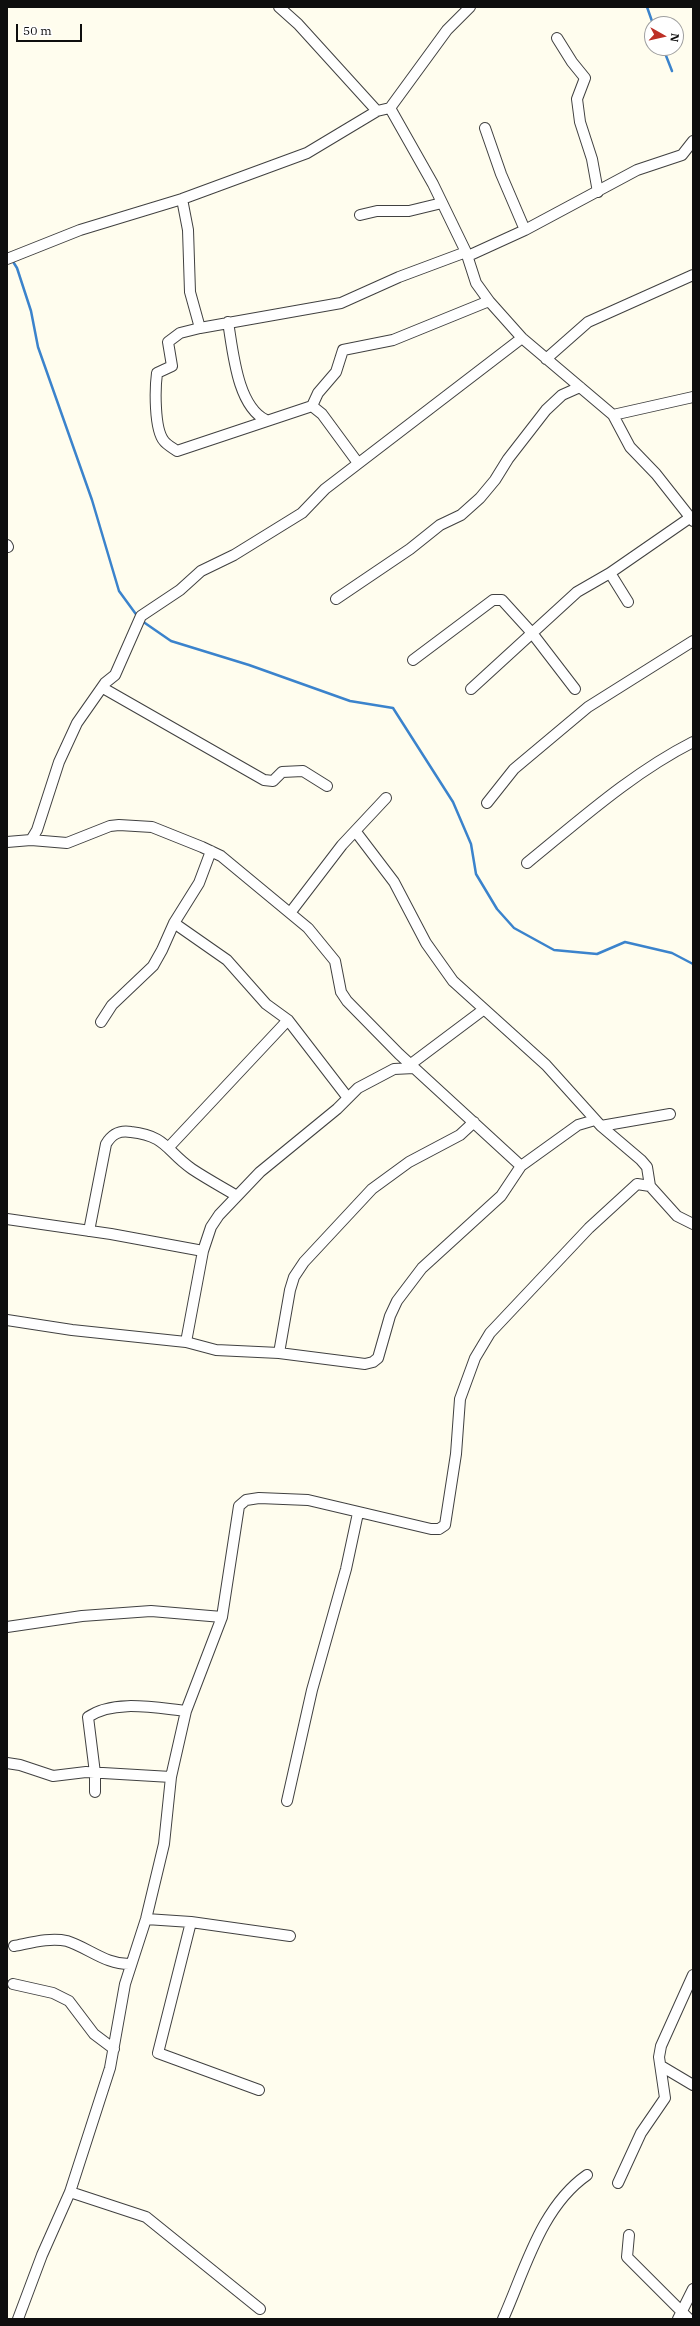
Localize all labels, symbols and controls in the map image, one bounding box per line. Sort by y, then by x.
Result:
scale bar [18,16,84,42]
north arrow [644,16,684,56]
text: 50 m [23,23,52,38]
text: N [667,32,682,43]

